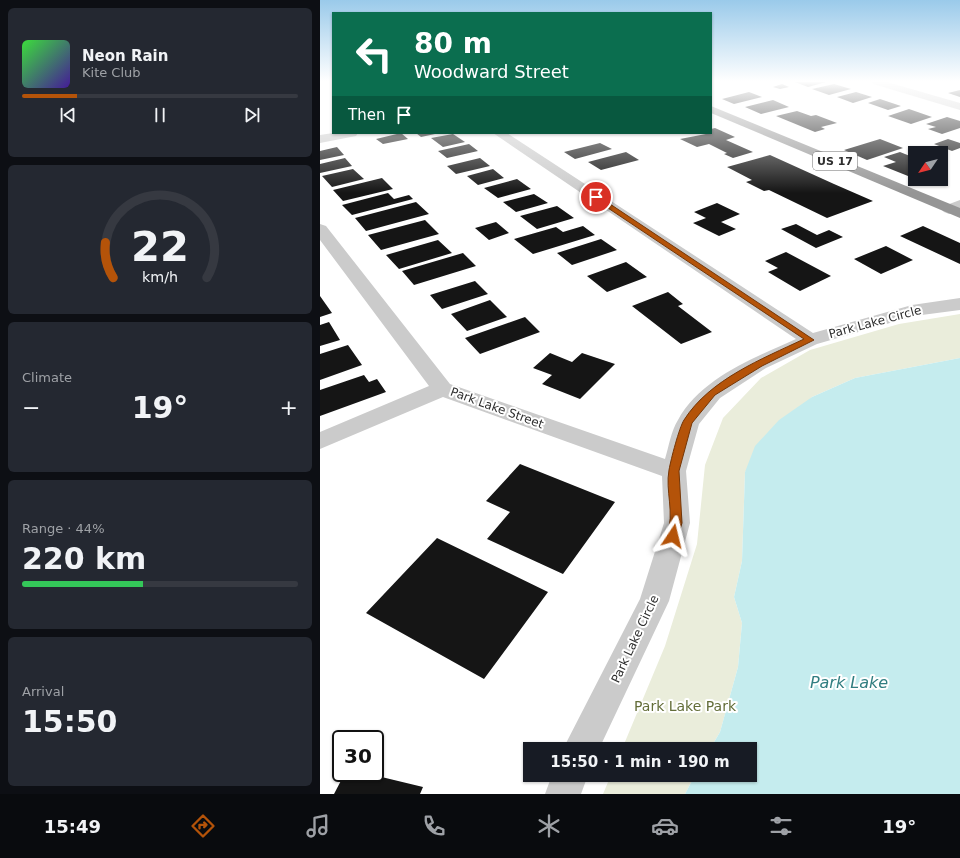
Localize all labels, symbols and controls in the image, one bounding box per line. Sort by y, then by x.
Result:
text: 80 m [414,27,492,60]
icon: left [348,28,400,80]
text: Neon Rain [82,47,168,65]
text: Woodward Street [414,61,569,82]
text: Kite Club [82,65,141,80]
icon: previous [57,104,79,126]
icon: pause [149,104,171,126]
icon: next [241,104,263,126]
icon: arrive [393,104,415,126]
text: Then [348,106,385,124]
north arrow [908,146,948,186]
map controls [908,146,948,186]
road number: US 17 [813,152,857,170]
pin [579,180,613,214]
icon: arrive [585,186,607,208]
text: 22 [131,222,189,271]
text: km/h [142,268,178,284]
street label: Park Lake Circle [827,303,923,341]
text: Climate [22,370,72,385]
street label: Park Lake Street [449,385,546,431]
text: 19° [132,390,188,425]
text: − [22,395,40,420]
text: + [280,395,298,420]
position arrow [652,515,694,557]
text: Range · 44% [22,521,105,536]
text: 220 km [22,541,146,576]
street label: Park Lake Circle [609,593,661,685]
water label: Park Lake [810,673,888,692]
text: Arrival [22,684,64,699]
park label: Park Lake Park [634,698,737,714]
text: 15:50 [22,704,118,739]
speed limit sign: 30 [332,730,384,782]
text: 15:50 · 1 min · 190 m [550,753,730,771]
icon: directions [189,812,217,840]
icon: music [304,812,332,840]
icon: phone [420,812,448,840]
icon: climate [535,812,563,840]
icon: car [651,812,679,840]
icon: filters [767,812,795,840]
text: 15:49 [44,816,101,837]
text: 19° [882,816,916,837]

